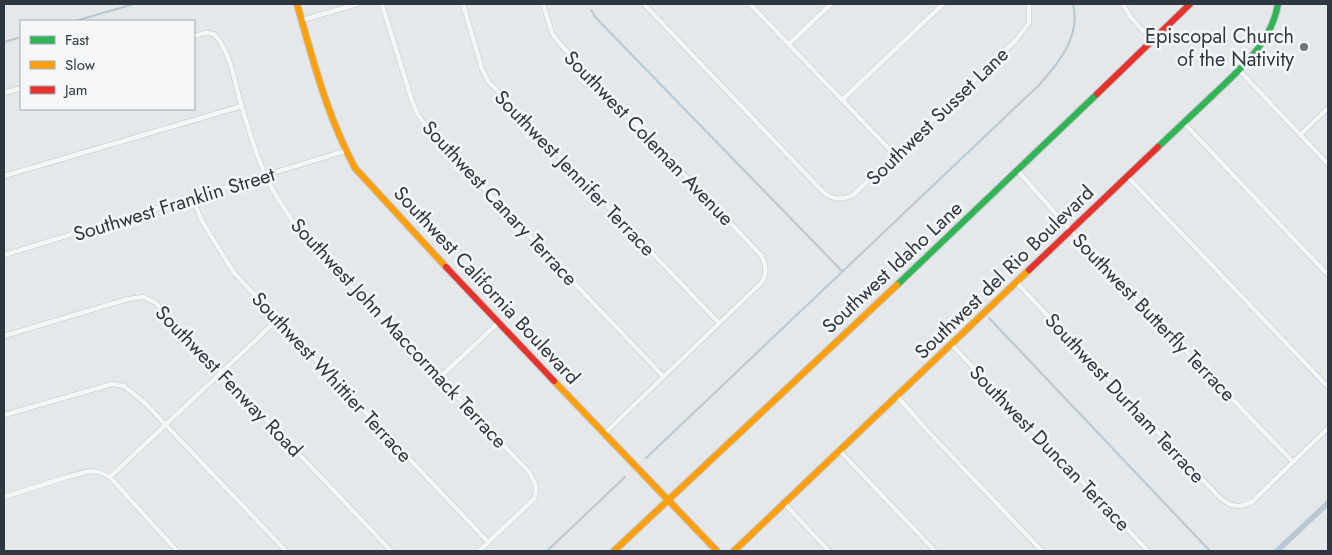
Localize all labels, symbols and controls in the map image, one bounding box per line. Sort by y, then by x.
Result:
legend [20,20,195,110]
place label: Episcopal Church of the Nativity [1145,22,1294,74]
text: Fast [65,29,89,51]
street label: Southwest Susset Lane [860,41,1015,192]
marker: Episcopal Church of the Nativity [1298,41,1310,53]
street label: Southwest Coleman Avenue [557,44,740,232]
text: Slow [65,54,96,76]
text: Jam [63,79,88,101]
street label: Southwest Jennifer Terrace [487,84,662,263]
street label: Southwest Canary Terrace [415,114,584,292]
street label: Southwest Franklin Street [70,160,279,249]
street label: Southwest del Rio Boulevard [908,179,1101,366]
street label: Southwest California Boulevard [387,180,587,391]
street label: Southwest Idaho Lane [816,194,969,340]
street label: Southwest John Maccormack Terrace [284,212,514,455]
street label: Southwest Butterfly Terrace [1065,227,1242,408]
street label: Southwest Whittier Terrace [245,285,419,469]
street label: Southwest Fenway Road [148,299,309,464]
street label: Southwest Durham Terrace [1038,307,1211,490]
street label: Southwest Duncan Terrace [962,359,1137,538]

